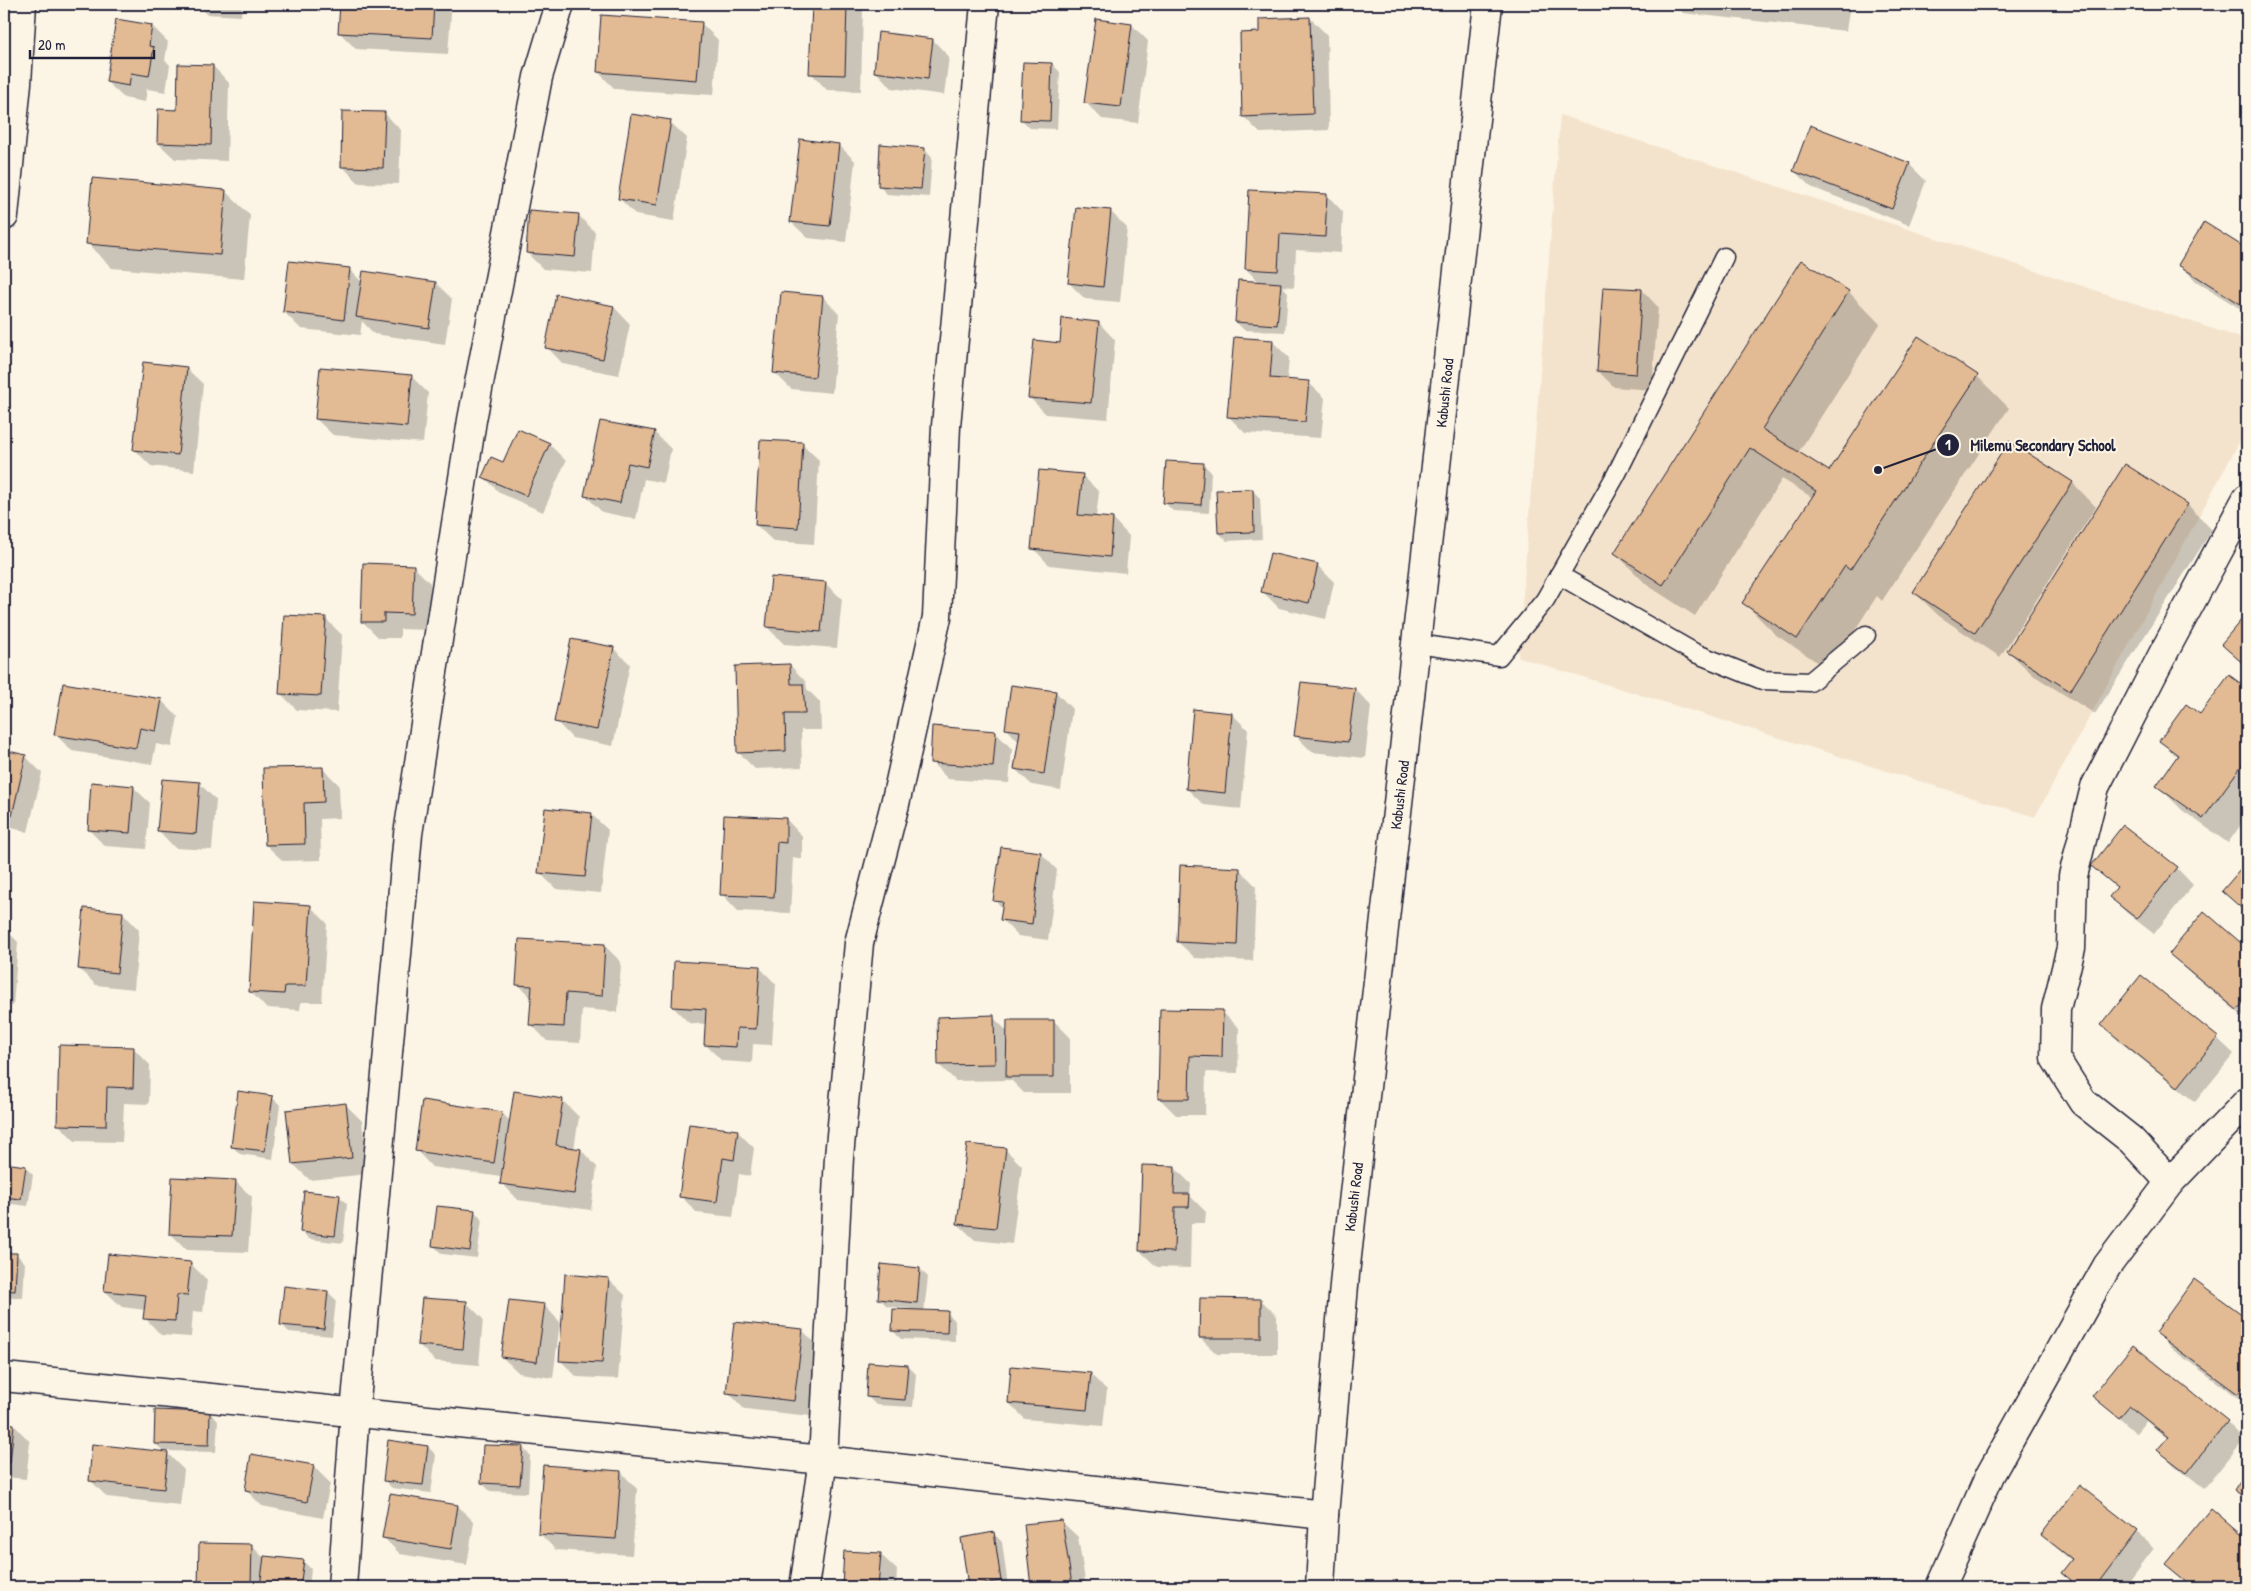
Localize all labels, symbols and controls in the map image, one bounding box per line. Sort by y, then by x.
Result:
scale bar [30,28,154,60]
text: 20 m [38,34,65,55]
street label: Kabushi Road [1430,357,1459,429]
callout: Milemu Secondary School [1936,429,2126,460]
text: 1 [1945,434,1951,455]
text: Milemu Secondary School [1971,434,2116,457]
street label: Kabushi Road [1385,759,1414,831]
street label: Kabushi Road [1339,1161,1368,1233]

